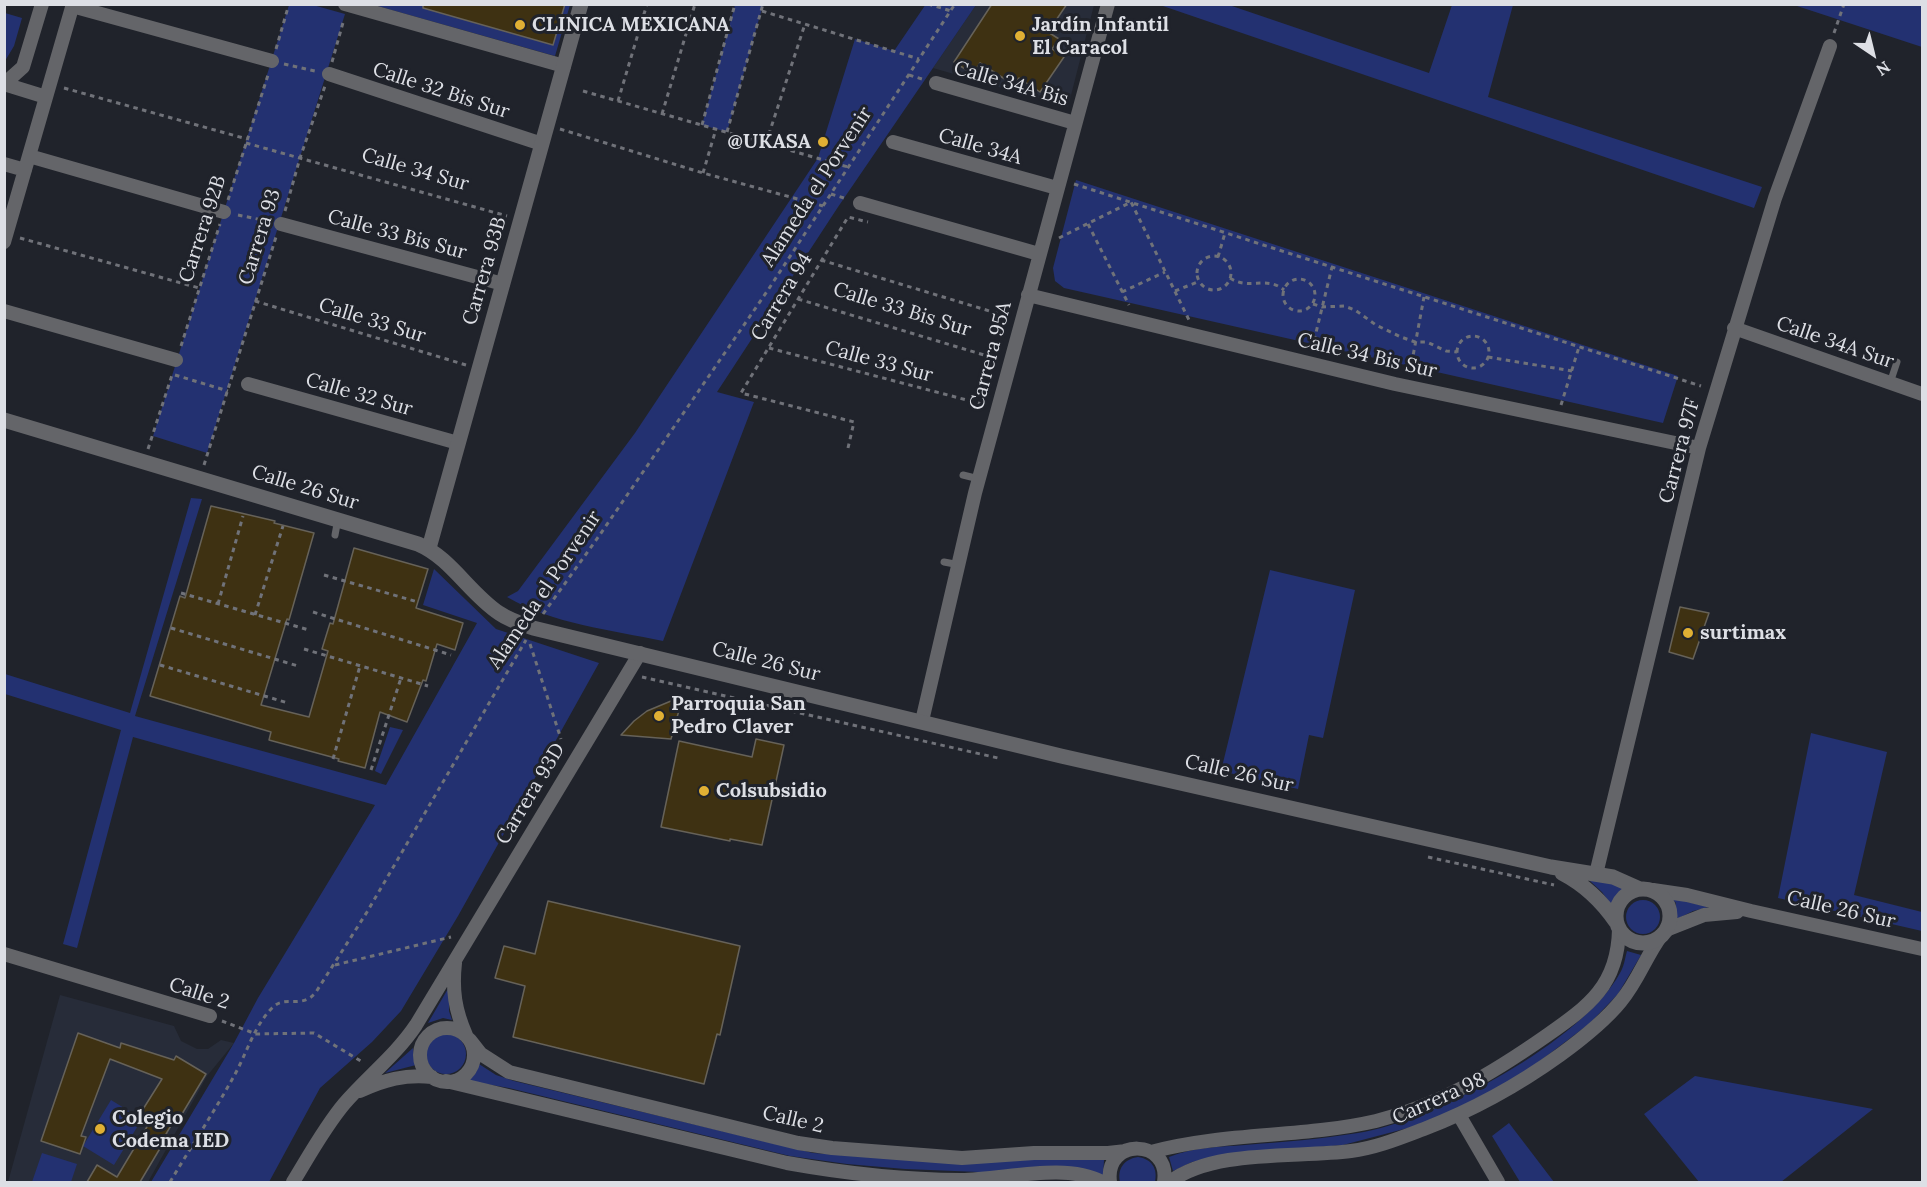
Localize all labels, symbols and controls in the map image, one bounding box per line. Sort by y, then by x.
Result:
place label: CLINICA MEXICANA [532,13,730,37]
place label: Jardín Infantil El Caracol [1032,13,1169,60]
marker: CLINICA MEXICANA [513,18,527,32]
north arrow [1843,24,1903,84]
marker: Jardín Infantil El Caracol [1013,29,1027,43]
street label: Calle 34A Bis [951,56,1071,112]
text: N [1873,57,1894,80]
street label: Calle 32 Bis Sur [369,58,513,124]
street label: Alameda el Porvenir [756,103,878,271]
street label: Calle 34A [935,124,1025,170]
place label: @UKASA [727,130,811,154]
marker: @UKASA [816,135,830,149]
street label: Calle 34 Sur [359,143,471,197]
street label: Carrera 92B [174,172,232,286]
street label: Carrera 93 [234,186,286,288]
street label: Calle 33 Bis Sur [325,205,469,265]
street label: Carrera 93B [458,214,512,328]
street label: Carrera 94 [746,248,818,346]
street label: Calle 33 Bis Sur [830,278,974,342]
street label: Calle 33 Sur [316,293,428,349]
street label: Carrera 95A [965,299,1017,413]
street label: Calle 34A Sur [1773,312,1897,374]
street label: Calle 34 Bis Sur [1295,328,1439,384]
street label: Calle 33 Sur [822,336,936,388]
street label: Calle 32 Sur [303,368,415,422]
street label: Carrera 97F [1654,396,1706,506]
street label: Calle 26 Sur [249,460,361,516]
street label: Alameda el Porvenir [483,506,607,674]
place label: surtimax [1700,621,1786,645]
marker: surtimax [1681,626,1695,640]
street label: Calle 26 Sur [709,637,823,687]
place label: Parroquia San Pedro Claver [671,692,806,739]
marker: Parroquia San Pedro Claver [652,709,666,723]
street label: Carrera 93D [491,739,571,849]
street label: Calle 26 Sur [1182,750,1296,798]
place label: Colsubsidio [716,779,827,803]
marker: Colsubsidio [697,784,711,798]
street label: Calle 26 Sur [1784,886,1898,934]
street label: Calle 2 [166,973,232,1015]
street label: Carrera 98 [1389,1068,1489,1130]
street label: Calle 2 [760,1101,826,1139]
place label: Colegio Codema IED [112,1106,229,1153]
marker: Colegio Codema IED [93,1122,107,1136]

